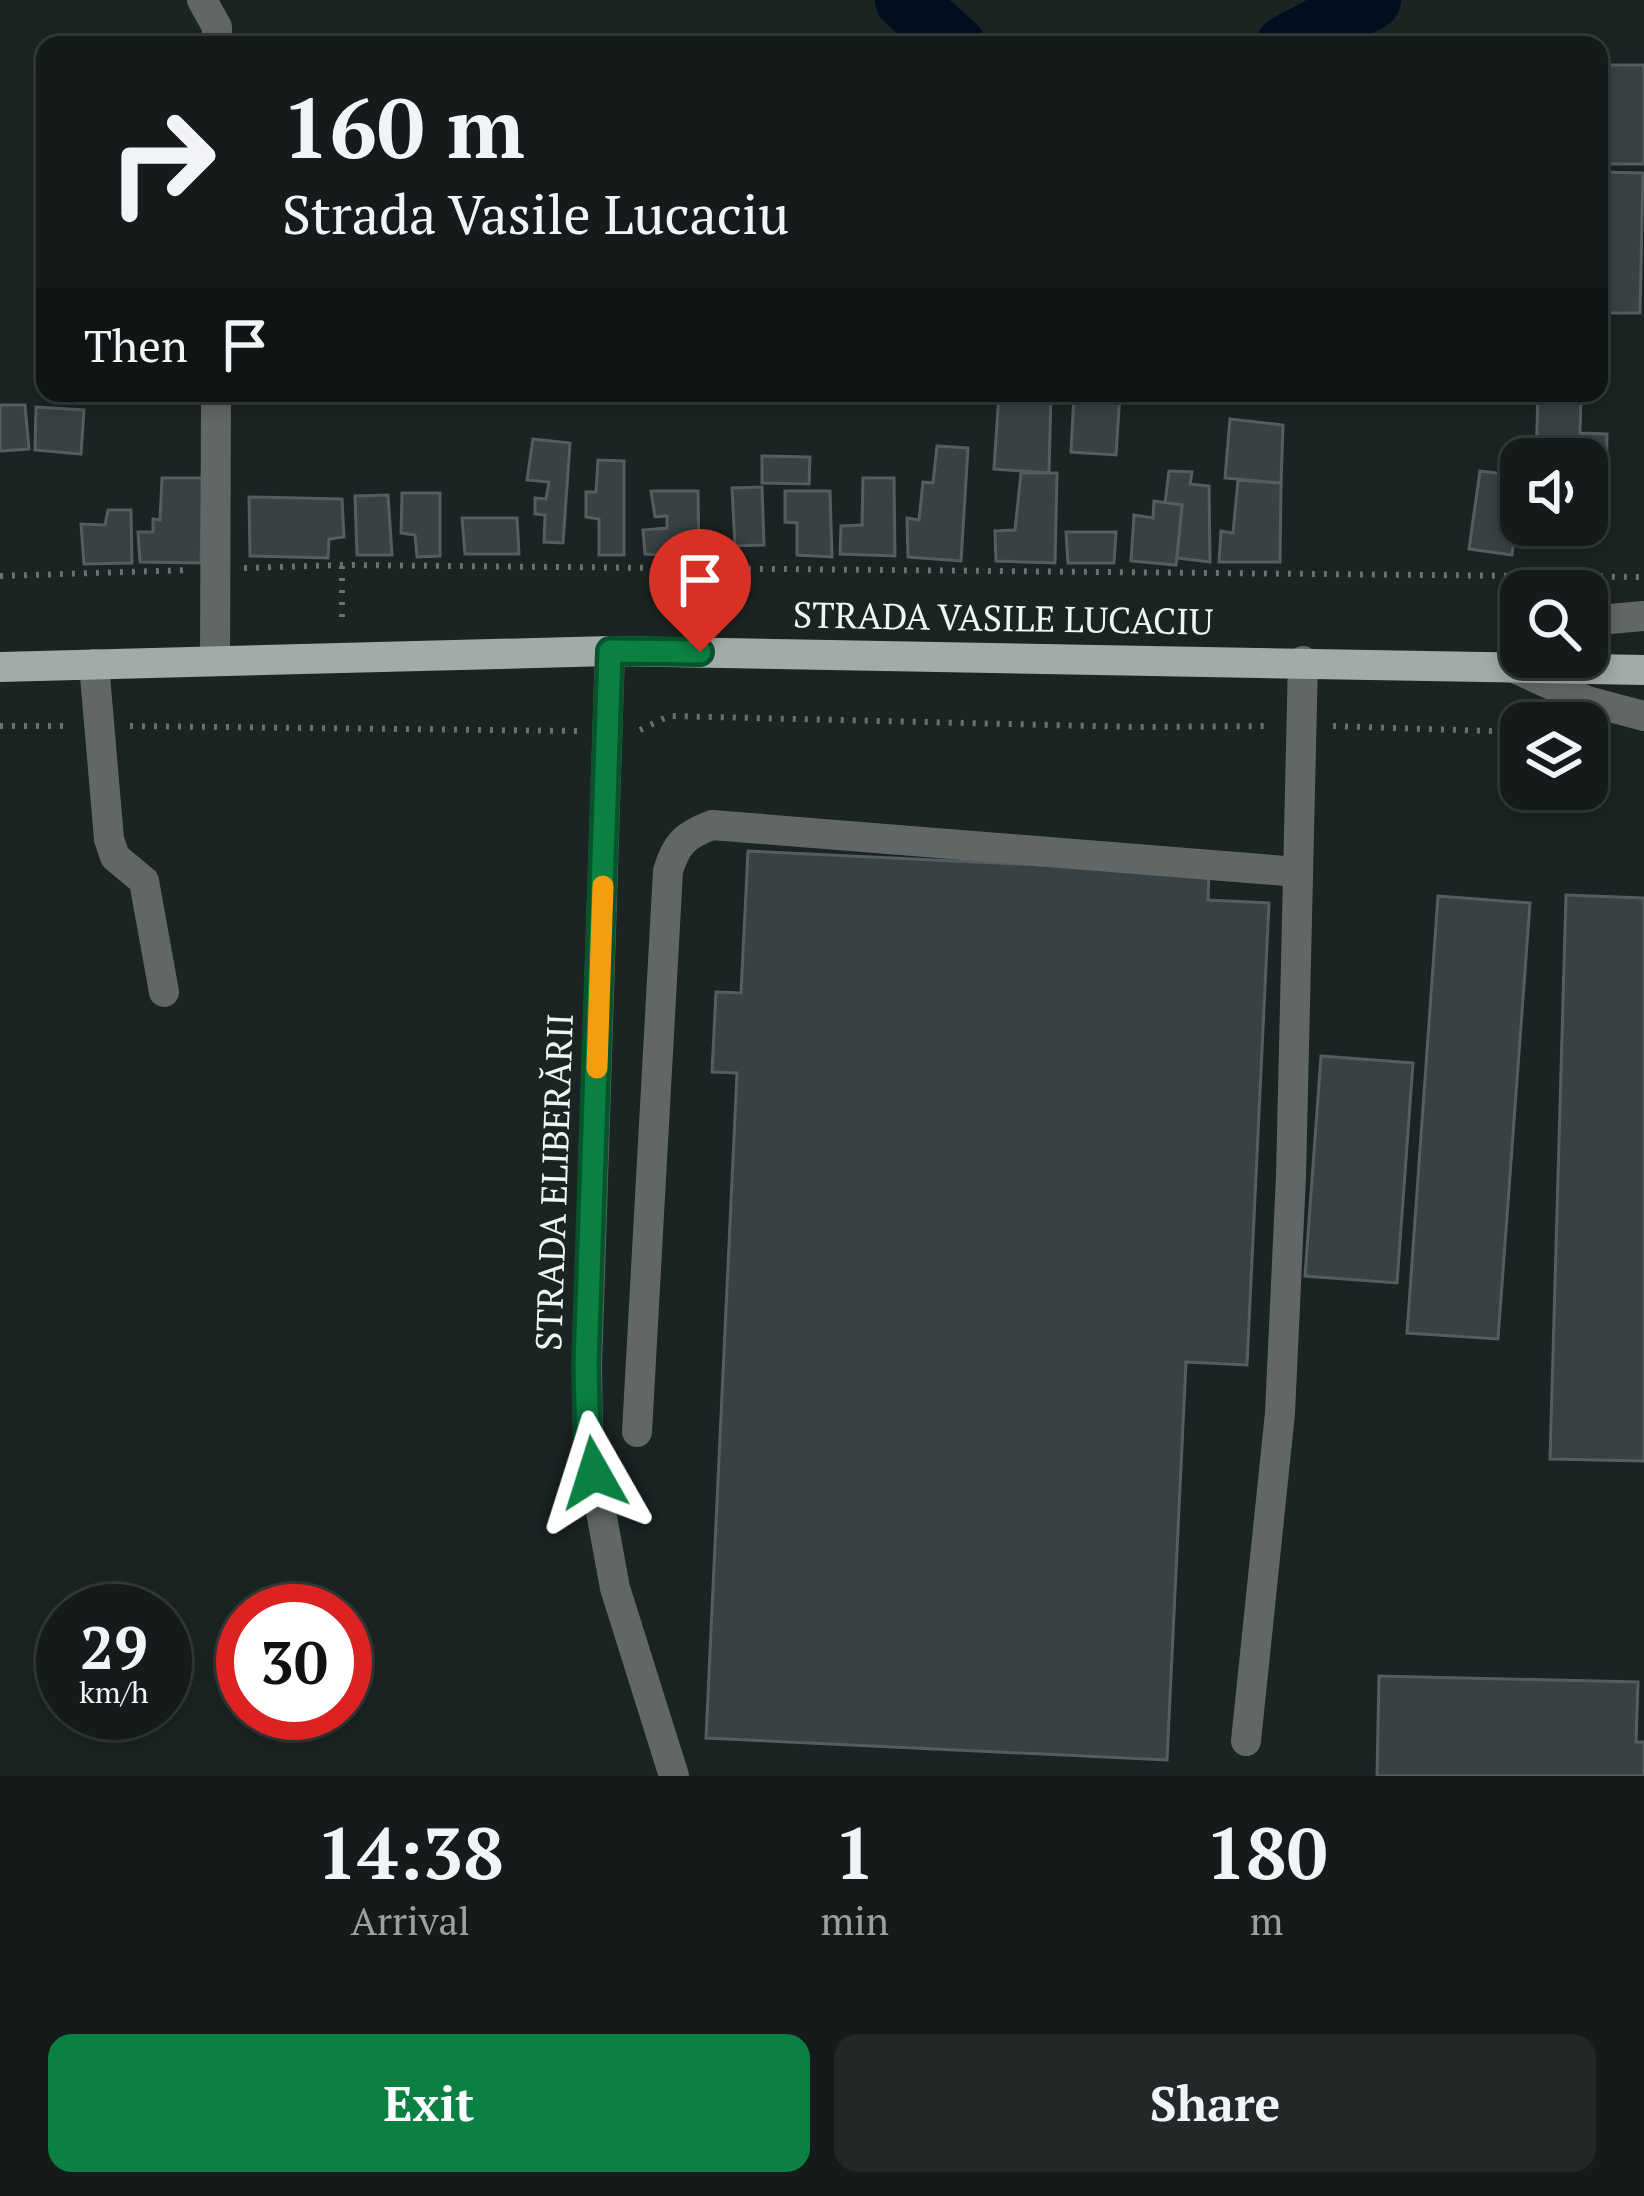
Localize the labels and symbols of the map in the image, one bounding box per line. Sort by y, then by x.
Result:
pin [649,529,751,652]
street label: STRADA VASILE LUCACIU [793,590,1213,645]
street label: STRADA ELIBERĂRII [524,1012,583,1351]
position arrow [531,1410,657,1536]
speed limit sign: 30 [216,1584,372,1740]

